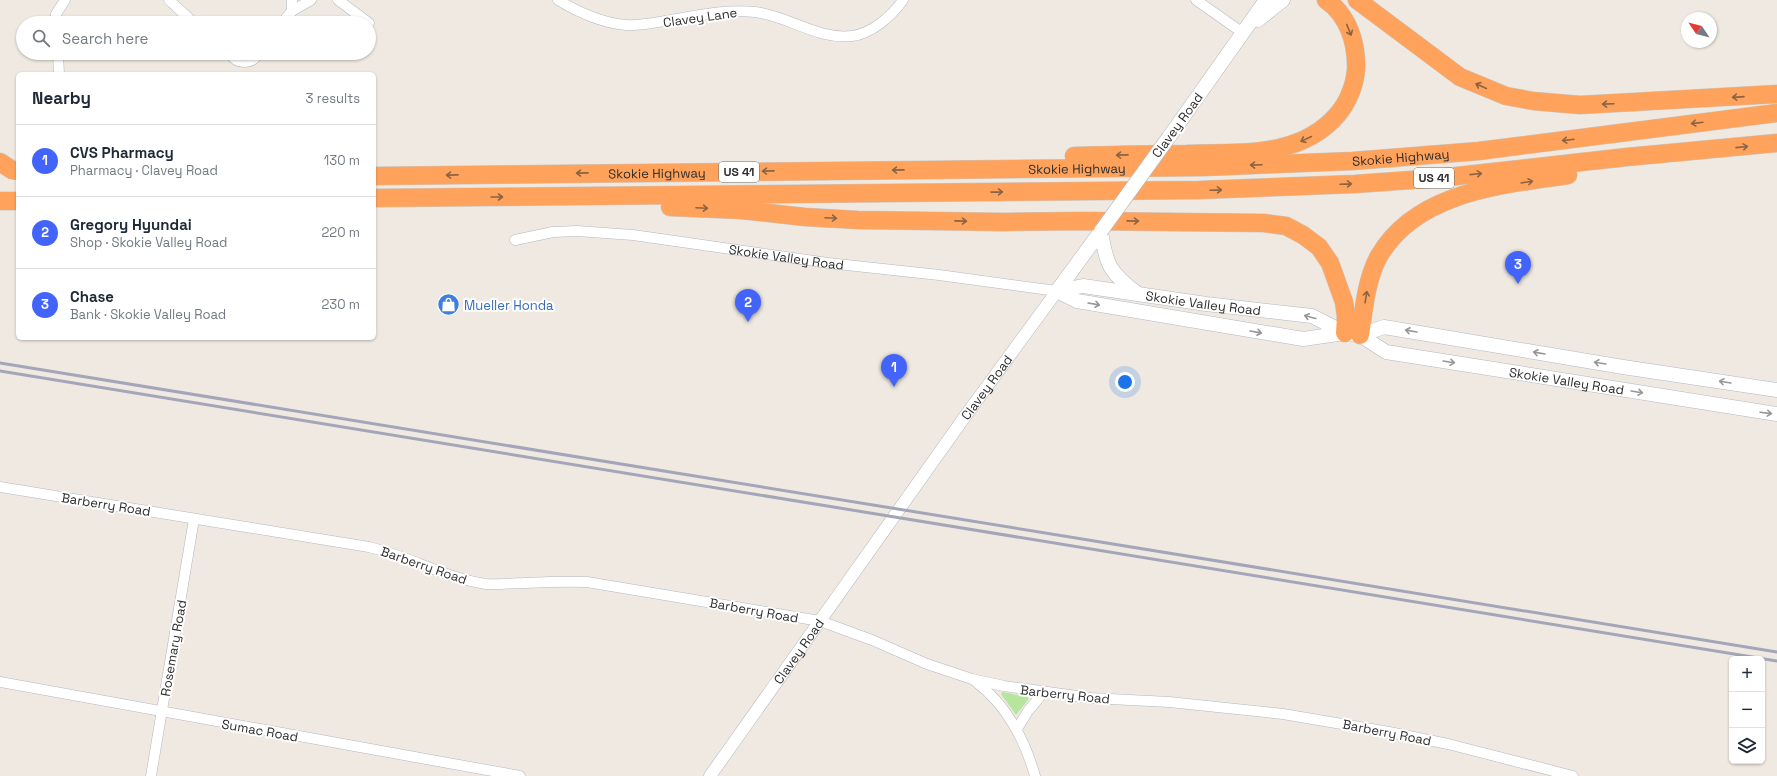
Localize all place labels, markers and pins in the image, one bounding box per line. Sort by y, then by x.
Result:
pin: 3 [1505,251,1531,284]
pin: 2 [735,289,761,322]
shop icon: Mueller Honda [436,292,462,318]
place label: Mueller Honda [464,297,554,314]
pin: 1 [881,354,907,387]

